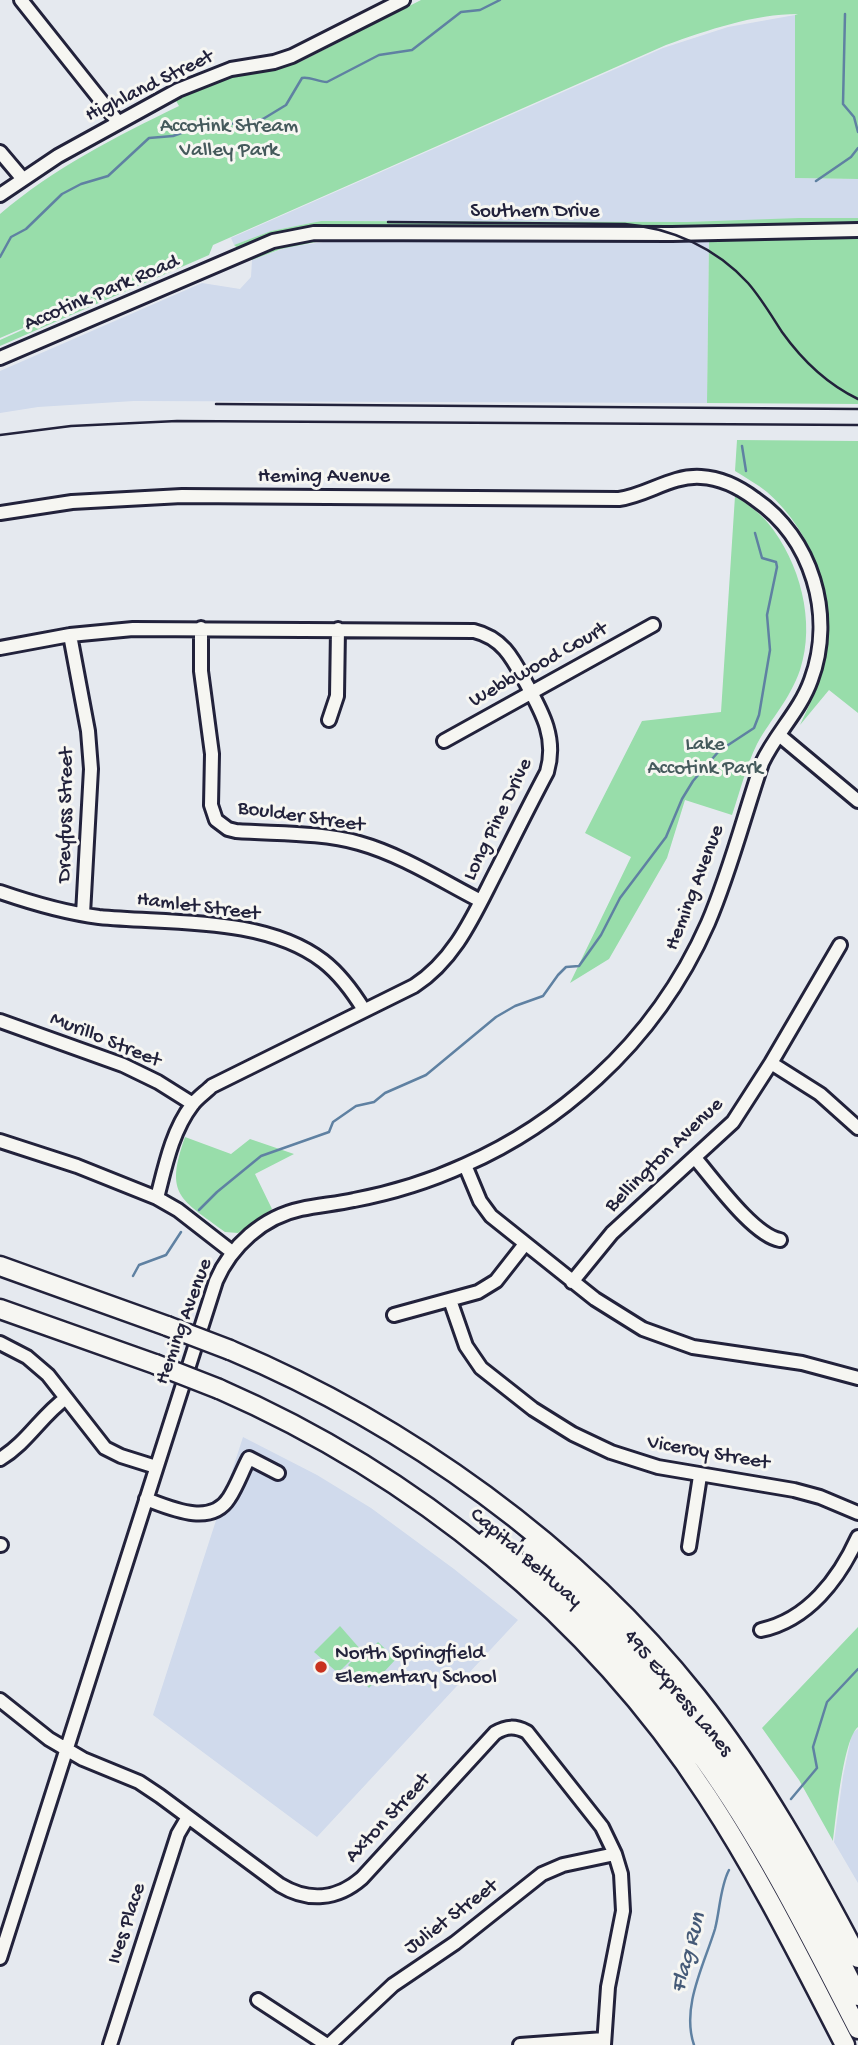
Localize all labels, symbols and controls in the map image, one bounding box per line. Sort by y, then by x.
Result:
street label: Highland Street [82,45,218,129]
park label: Accotink Stream Valley Park [160,115,298,165]
street label: Southern Drive [470,200,600,226]
street label: Accotink Park Road [21,250,183,338]
street label: Heming Avenue [258,465,390,491]
street label: Webbwood Court [465,618,613,714]
park label: Lake Accotink Park [647,733,763,783]
street label: Dreyfuss Street [53,747,81,883]
street label: Long Pine Drive [458,755,540,885]
street label: Boulder Street [236,797,366,839]
street label: Heming Avenue [661,822,731,954]
street label: Hamlet Street [135,888,261,928]
street label: Murillo Street [46,1007,164,1075]
street label: Bellington Avenue [601,1093,729,1219]
street label: Heming Avenue [151,1256,219,1388]
street label: Viceroy Street [645,1431,771,1477]
street label: Capital Beltway [464,1503,586,1615]
street label: 495 Express Lanes [617,1626,737,1762]
place label: North Springfield Elementary School [335,1642,497,1692]
marker: North Springfield Elementary School [313,1659,329,1675]
street label: Axton Street [341,1769,437,1869]
street label: Juliet Street [400,1875,504,1961]
street label: Ives Place [103,1880,153,1968]
water label: Flag Run [666,1910,714,1996]

